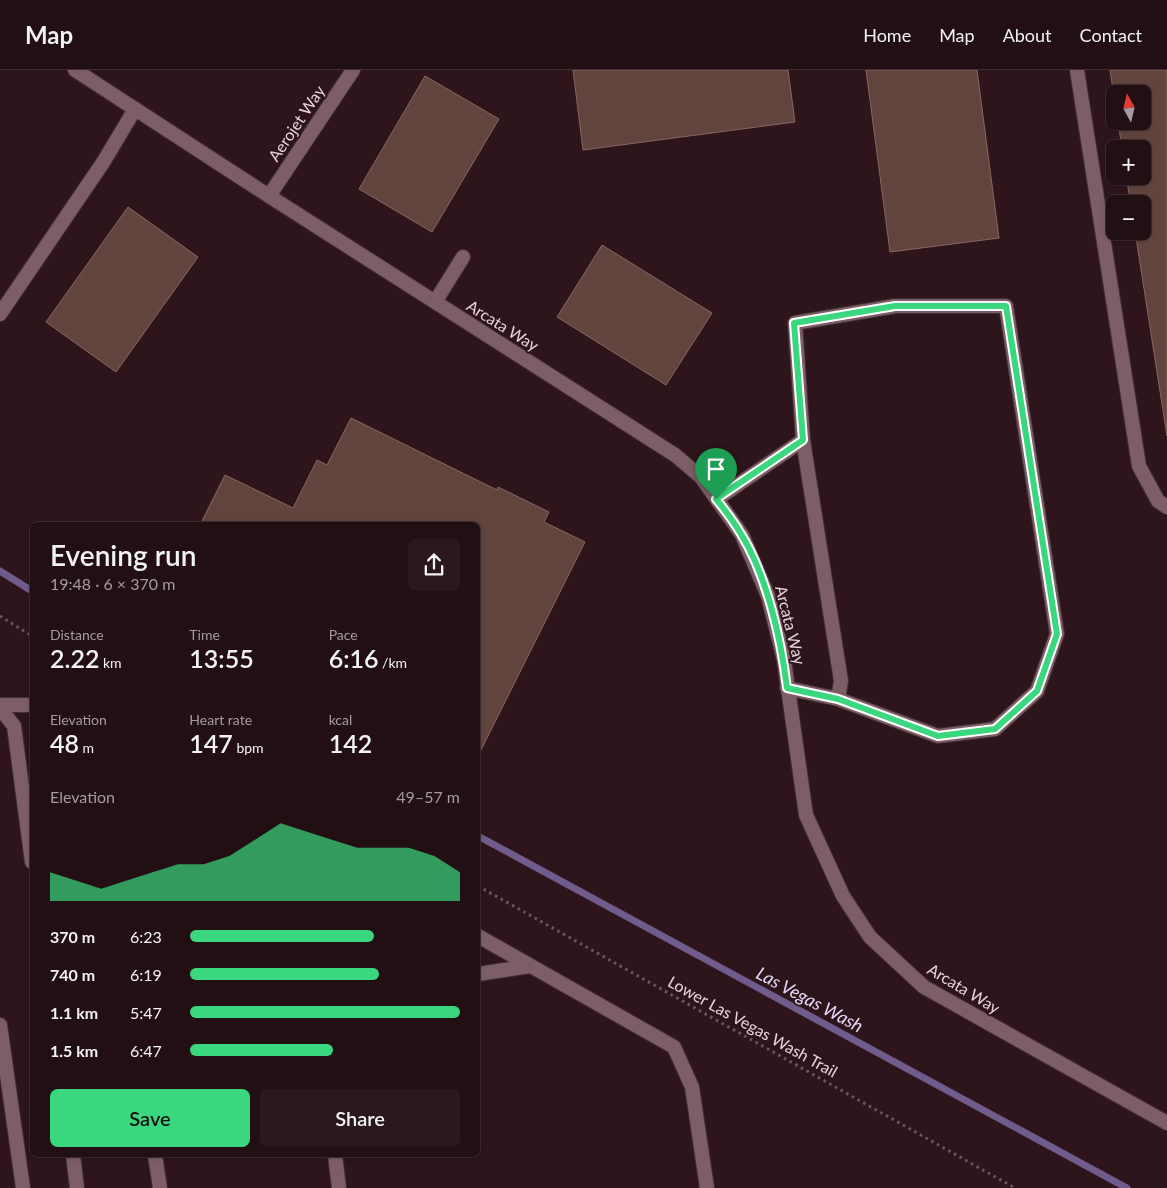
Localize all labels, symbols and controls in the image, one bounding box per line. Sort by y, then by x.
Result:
text: Map [25,20,73,49]
text: Home [863,24,911,46]
text: Map [939,24,975,46]
text: About [1003,24,1052,46]
text: Contact [1080,24,1142,46]
street label: Aerojet Way [264,81,329,164]
north arrow [1106,85,1151,130]
map controls [1106,85,1151,240]
button: + [1106,140,1151,185]
button: − [1106,195,1151,240]
street label: Arcata Way [464,295,543,355]
pin [695,448,737,499]
icon: arrive [702,455,730,483]
text: Evening run [50,538,196,572]
button: share [408,539,460,591]
text: 19:48 · 6 × 370 m [50,574,175,593]
street label: Arcata Way [772,583,810,667]
text: Distance [50,626,104,643]
text: Time [189,626,220,643]
text: Pace [329,626,358,643]
text: 2.22 [50,643,99,673]
text: 13:55 [189,643,254,673]
text: 6:16 [329,643,379,673]
text: km [99,654,122,671]
text: /km [379,654,407,671]
text: Elevation [50,711,107,728]
text: Heart rate [189,711,252,728]
text: kcal [329,711,352,728]
text: 48 [50,728,79,758]
text: 147 [189,728,233,758]
text: 142 [329,728,372,758]
text: m [79,739,94,756]
text: bpm [233,739,264,756]
text: Elevation [50,787,115,806]
text: 49–57 m [396,787,460,806]
text: 370 m [50,927,95,946]
text: 6:23 [130,927,162,946]
street label: Arcata Way [924,959,1004,1017]
water label: Las Vegas Wash [753,962,867,1036]
text: 740 m [50,965,95,984]
text: 6:19 [130,965,162,984]
street label: Lower Las Vegas Wash Trail [665,971,841,1081]
text: 1.1 km [50,1003,98,1022]
text: 5:47 [130,1003,162,1022]
text: 1.5 km [50,1041,98,1060]
text: 6:47 [130,1041,162,1060]
button: Save [50,1089,250,1147]
button: Share [260,1089,460,1147]

